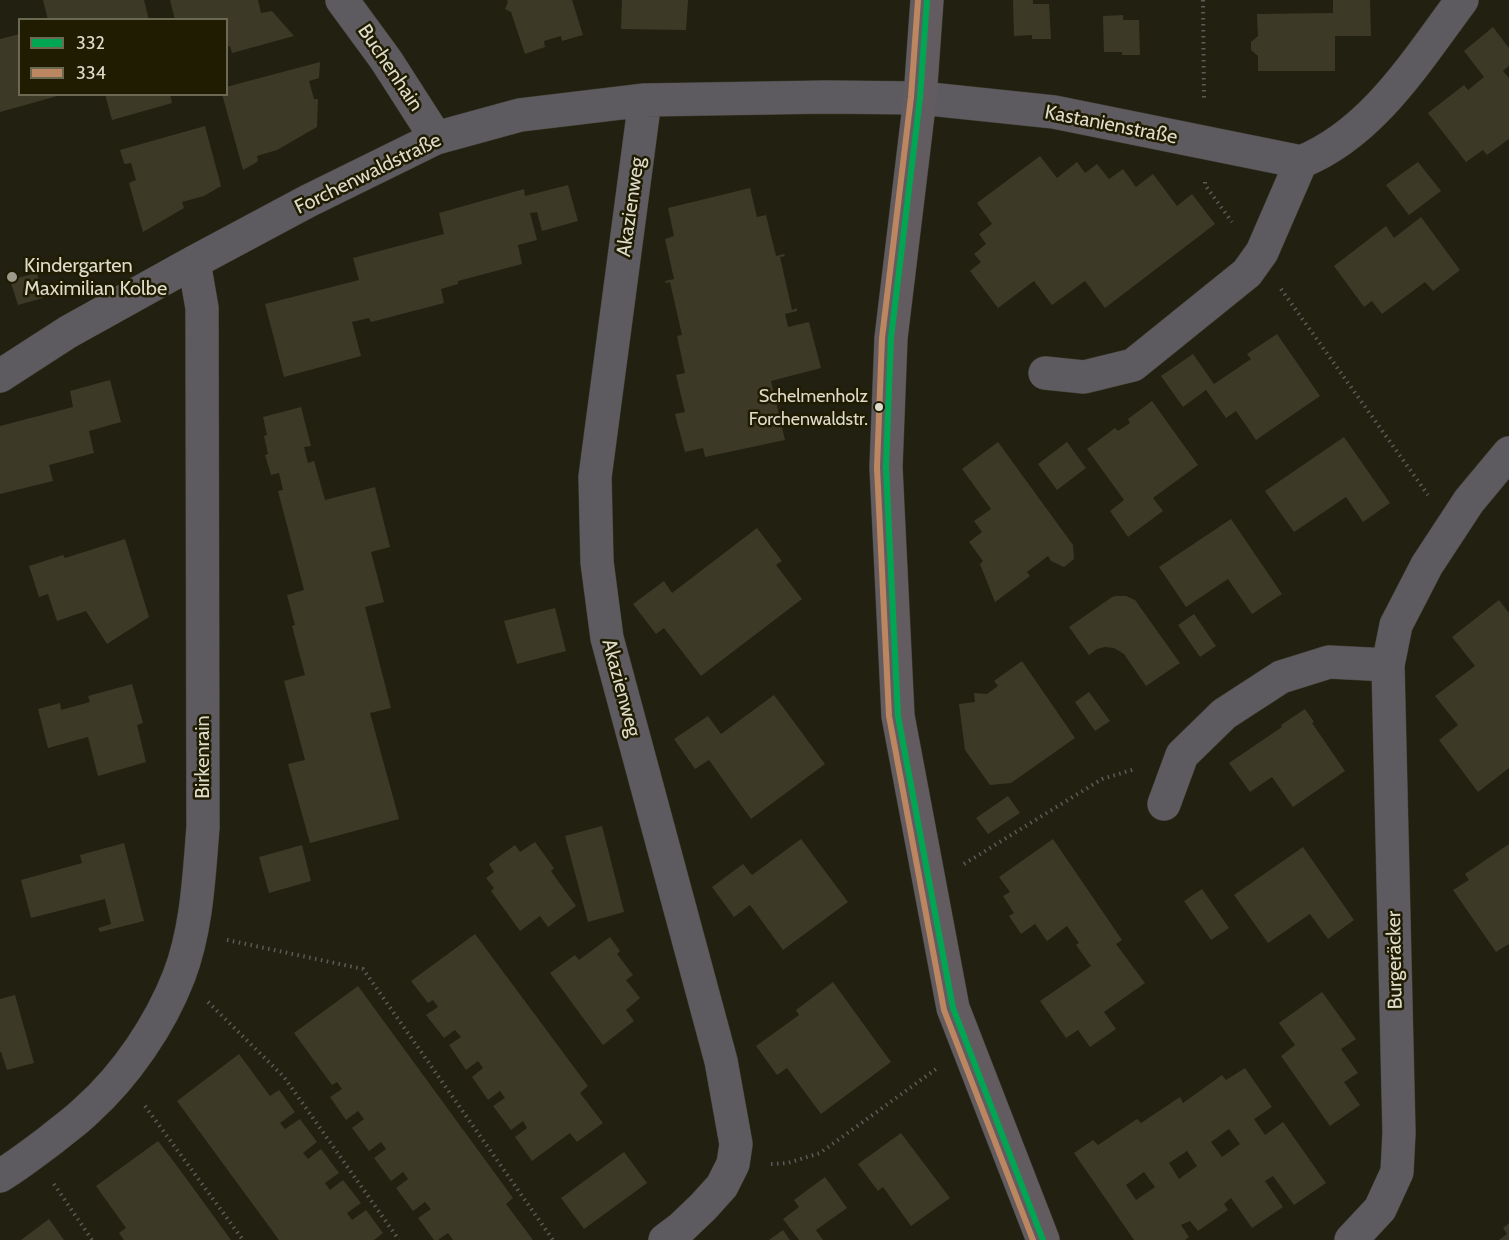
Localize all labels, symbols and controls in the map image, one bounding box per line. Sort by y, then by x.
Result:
legend [18,18,228,96]
street label: Buchenhain [352,20,428,116]
text: 332 [76,32,105,54]
text: 334 [76,62,106,84]
street label: Kastanienstraße [1043,100,1179,150]
street label: Forchenwaldstraße [291,128,445,220]
street label: Akazienweg [612,156,650,258]
place label: Kindergarten Maximilian Kolbe [24,254,167,301]
marker: Kindergarten Maximilian Kolbe [5,270,19,284]
place label: Schelmenholz Forchenwaldstr. [749,386,868,428]
marker: Schelmenholz Forchenwaldstr. [873,401,885,413]
street label: Akazienweg [596,636,646,740]
street label: Birkenrain [191,715,215,799]
street label: Burgeräcker [1382,910,1408,1010]

